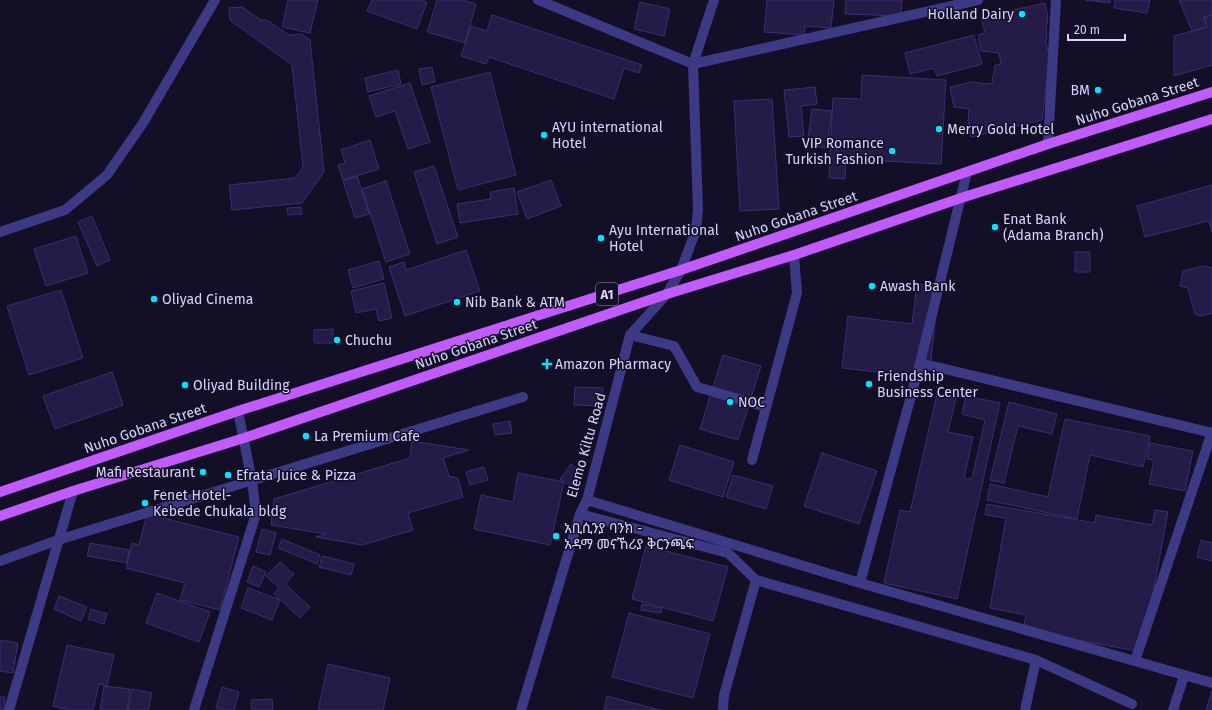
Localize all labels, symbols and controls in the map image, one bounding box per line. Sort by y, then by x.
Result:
place label: Holland Dairy [928,6,1014,23]
marker: Holland Dairy [1017,9,1027,19]
scale bar [1068,16,1125,42]
text: 20 m [1074,23,1100,37]
street label: Nuho Gobana Street [1074,73,1202,129]
place label: BM [1071,82,1090,99]
marker: BM [1093,85,1103,95]
place label: AYU international Hotel [552,119,663,152]
place label: Merry Gold Hotel [947,121,1054,138]
marker: Merry Gold Hotel [934,124,944,134]
marker: AYU international Hotel [539,130,549,140]
place label: VIP Romance Turkish Fashion [786,135,884,168]
marker: VIP Romance Turkish Fashion [887,146,897,156]
street label: Nuho Gobana Street [733,187,860,245]
place label: Enat Bank (Adama Branch) [1003,211,1104,244]
place label: Ayu International Hotel [609,222,719,255]
marker: Enat Bank (Adama Branch) [990,222,1000,232]
marker: Ayu International Hotel [596,233,606,243]
place label: Awash Bank [880,278,956,295]
marker: Awash Bank [867,281,877,291]
road number: A1 [596,283,618,305]
place label: Oliyad Cinema [162,291,253,308]
marker: Oliyad Cinema [149,294,159,304]
place label: Nib Bank & ATM [465,294,565,311]
marker: Nib Bank & ATM [452,297,462,307]
street label: Nuho Gobana Street [413,315,540,373]
place label: Chuchu [345,332,392,349]
marker: Chuchu [332,335,342,345]
place label: Amazon Pharmacy [555,356,671,373]
marker: Amazon Pharmacy [542,359,552,369]
place label: Friendship Business Center [877,368,978,401]
place label: Oliyad Building [193,377,290,394]
marker: Friendship Business Center [864,379,874,389]
marker: Oliyad Building [180,380,190,390]
street label: Elemo Kiltu Road [563,391,610,500]
place label: NOC [738,394,765,411]
marker: NOC [725,397,735,407]
street label: Nuho Gobana Street [82,399,209,457]
place label: La Premium Cafe [314,428,420,445]
marker: La Premium Cafe [301,431,311,441]
place label: Mafi Restaurant [96,464,196,481]
marker: Mafi Restaurant [198,467,208,477]
place label: Efrata Juice & Pizza [236,467,356,484]
marker: Efrata Juice & Pizza [223,470,233,480]
place label: Fenet Hotel- Kebede Chukala bldg [153,487,287,520]
marker: Fenet Hotel- Kebede Chukala bldg [140,498,150,508]
place label: አቢሲንያ ባንክ - አዳማ መናኸሪያ ቅርንጫፍ [564,520,694,553]
marker: አቢሲንያ ባንክ - አዳማ መናኸሪያ ቅርንጫፍ [551,531,561,541]

